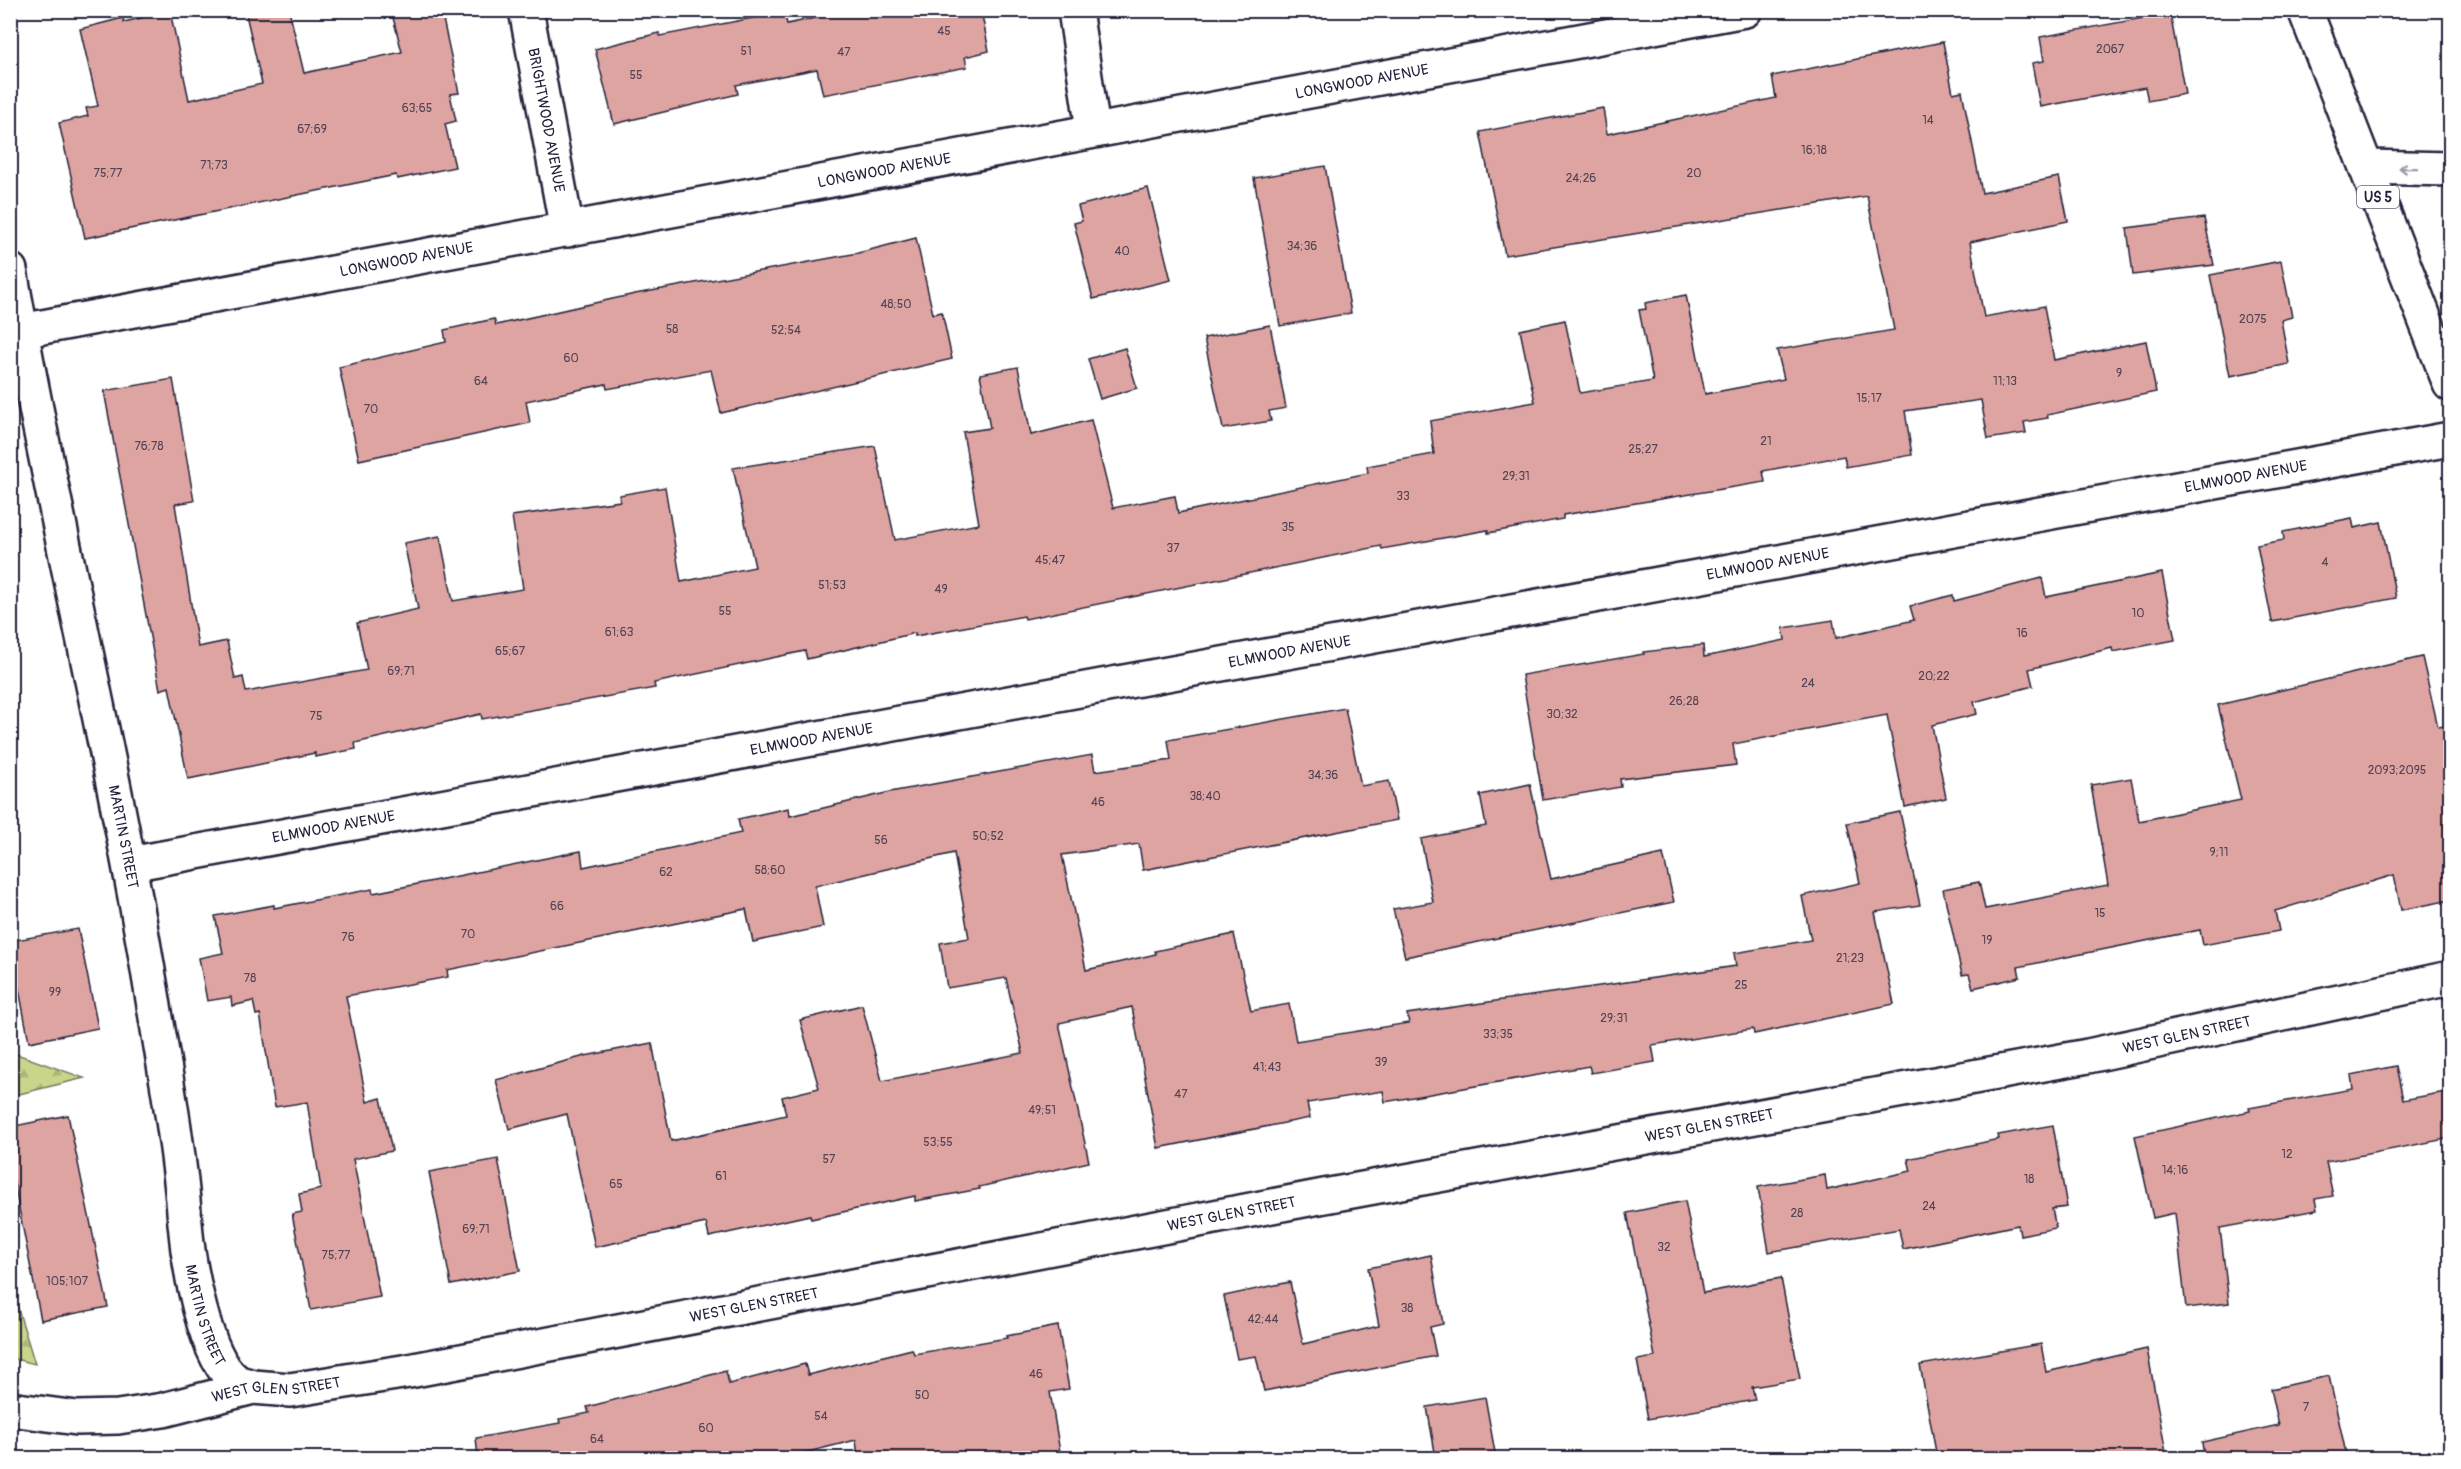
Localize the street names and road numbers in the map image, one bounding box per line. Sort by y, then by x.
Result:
street label: BRIGHTWOOD AVENUE [524,46,569,194]
street label: LONGWOOD AVENUE [1294,60,1430,103]
street label: LONGWOOD AVENUE [816,149,953,192]
road number: US 5 [2357,186,2399,208]
street label: LONGWOOD AVENUE [338,237,475,281]
street label: ELMWOOD AVENUE [2183,456,2309,497]
street label: ELMWOOD AVENUE [1705,543,1831,585]
street label: ELMWOOD AVENUE [1227,631,1353,672]
street label: ELMWOOD AVENUE [749,719,875,760]
street label: MARTIN STREET [104,783,143,890]
street label: ELMWOOD AVENUE [271,806,397,847]
street label: WEST GLEN STREET [2121,1012,2253,1058]
street label: WEST GLEN STREET [1643,1104,1775,1147]
street label: WEST GLEN STREET [1165,1192,1297,1235]
street label: MARTIN STREET [181,1263,230,1369]
street label: WEST GLEN STREET [688,1283,820,1327]
street label: WEST GLEN STREET [210,1373,342,1407]

